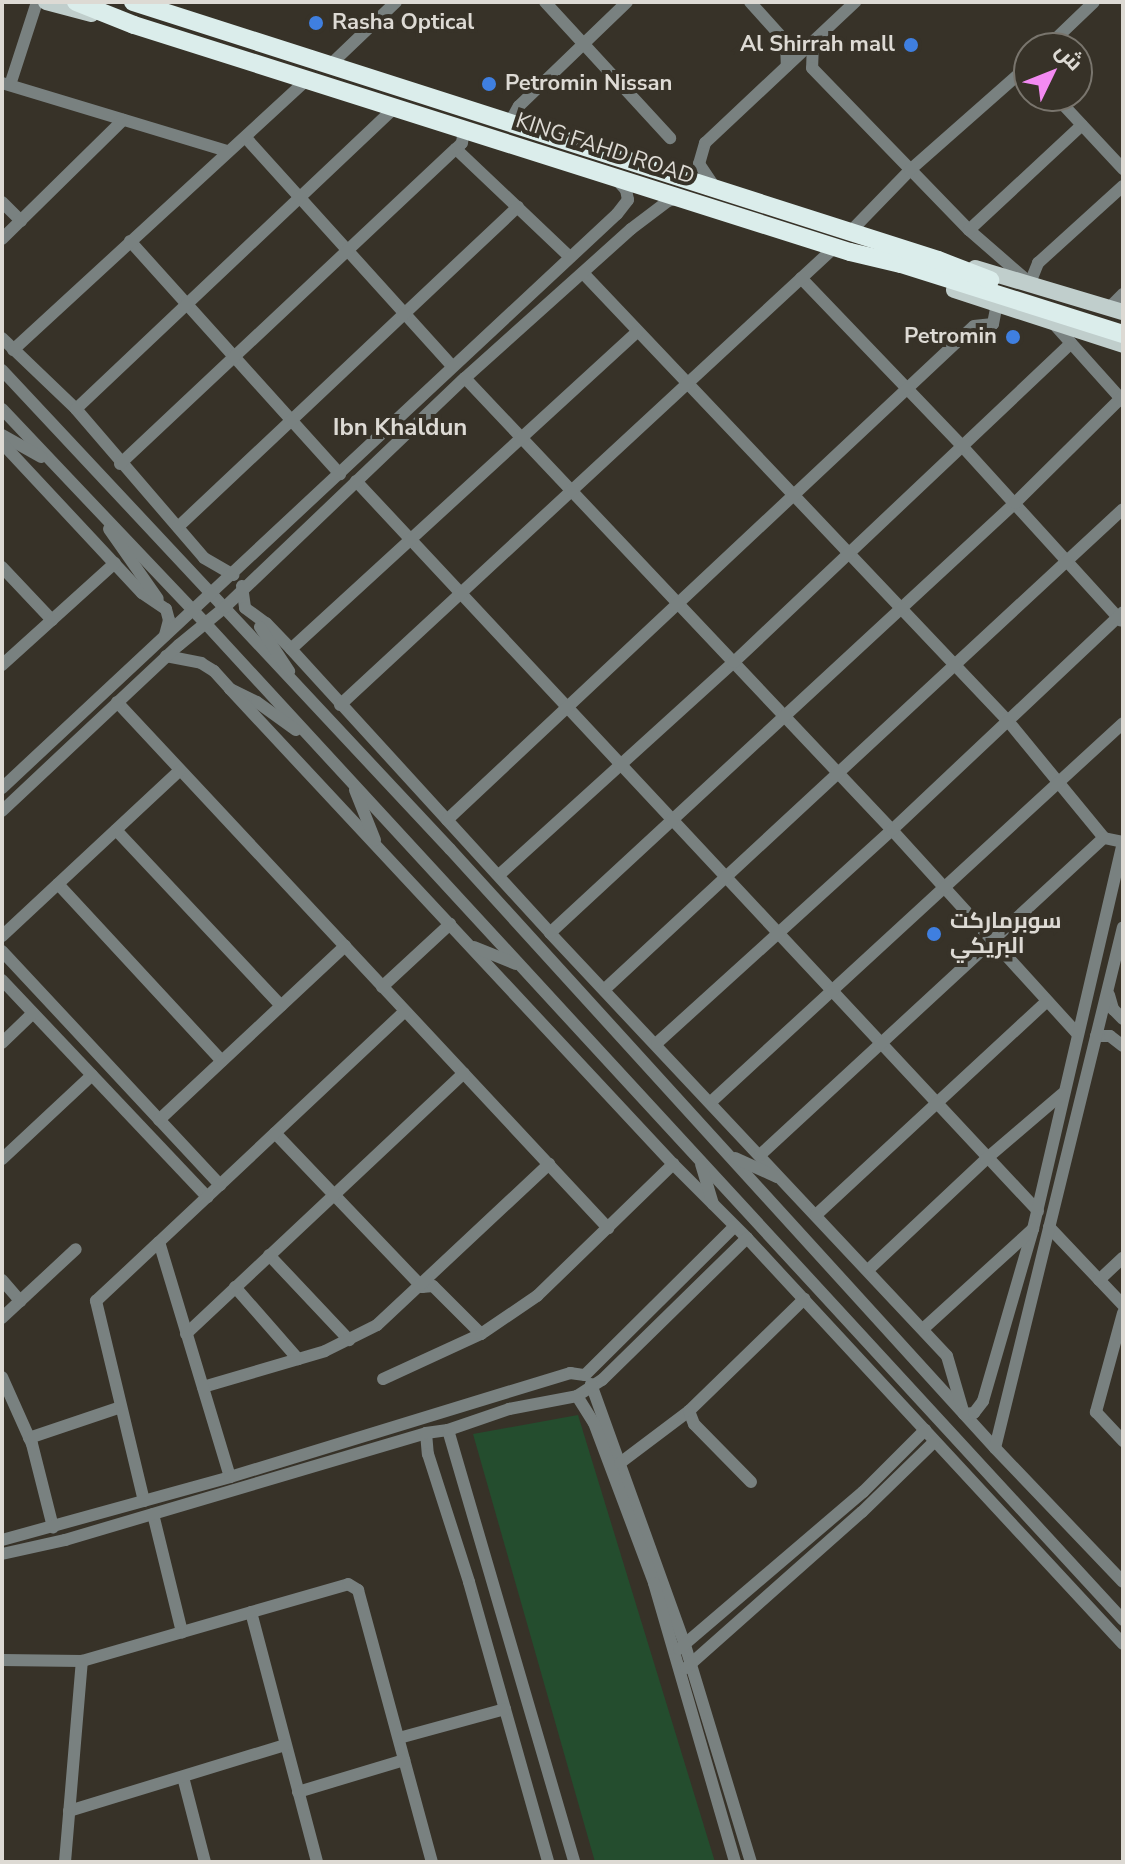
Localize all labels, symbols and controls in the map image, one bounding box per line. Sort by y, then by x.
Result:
place label: Rasha Optical [332,10,474,36]
marker: Rasha Optical [307,14,325,32]
place label: Al Shirrah mall [740,32,895,58]
north arrow [1013,32,1093,112]
marker: Al Shirrah mall [902,36,920,54]
text: ش [1048,36,1090,78]
place label: Petromin Nissan [505,71,672,97]
marker: Petromin Nissan [480,75,498,93]
street label: KING FAHD ROAD [512,108,698,190]
place label: Petromin [904,324,997,350]
marker: Petromin [1004,328,1022,346]
district label: Ibn Khaldun [333,414,467,442]
place label: سوبرماركت البريكي [950,908,1061,960]
marker: سوبرماركت البريكي [925,925,943,943]

